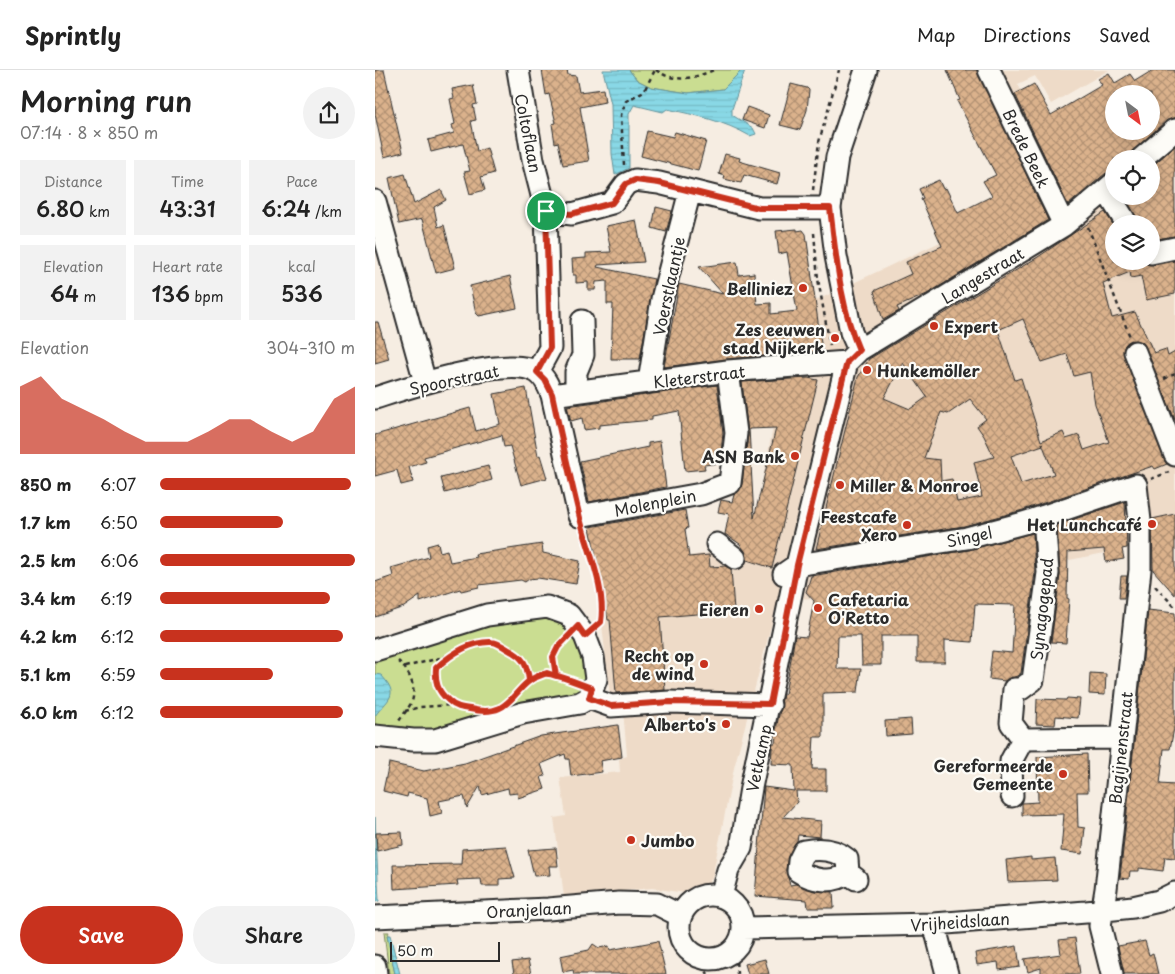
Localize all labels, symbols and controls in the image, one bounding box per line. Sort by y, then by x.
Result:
text: Sprintly [25,17,121,53]
text: Map [917,21,955,48]
text: Directions [983,21,1071,48]
text: Saved [1099,21,1150,48]
text: Morning run [20,79,192,122]
north arrow [1105,85,1160,140]
map controls [1105,85,1160,270]
button: share [303,87,355,139]
street label: Coltoflaan [510,91,548,175]
street label: Brede Beek [998,105,1056,192]
text: 07:14 · 8 × 850 m [20,120,158,144]
button: locate [1105,150,1160,205]
text: Distance [44,171,103,192]
text: Time [171,171,204,192]
text: Pace [286,171,318,192]
pin [525,190,567,232]
text: 6.80 [36,192,84,224]
text: 43:31 [159,192,216,224]
text: 6:24 [262,192,311,224]
icon: arrive [532,197,560,225]
text: km [84,201,110,222]
text: /km [311,201,342,222]
button: layers [1105,215,1160,270]
street label: Voerstlaantje [646,234,690,338]
street label: Langestraat [936,241,1028,309]
text: Elevation [43,256,103,277]
text: Heart rate [152,256,223,277]
text: kcal [288,256,316,277]
place label: Belliniez [727,276,793,300]
text: 64 [50,277,79,309]
text: 136 [151,277,190,309]
text: 536 [281,277,323,309]
marker: Belliniez [797,282,809,294]
text: m [79,286,96,307]
text: bpm [190,286,223,307]
place label: Expert [944,314,999,338]
place label: Zes eeuwen stad Nijkerk [723,317,825,359]
marker: Expert [928,320,940,332]
marker: Zes eeuwen stad Nijkerk [829,332,841,344]
text: Elevation [20,335,89,359]
text: 304–310 m [266,335,355,359]
street label: Spoorstraat [407,358,501,400]
street label: Kleterstraat [652,358,747,394]
place label: Hunkemöller [877,358,981,382]
marker: Hunkemöller [861,364,873,376]
place label: ASN Bank [701,444,785,468]
marker: ASN Bank [789,450,801,462]
text: 850 m [20,472,71,496]
text: 6:07 [100,472,136,496]
place label: Miller & Monroe [850,473,979,497]
marker: Miller & Monroe [834,479,846,491]
street label: Molenplein [612,482,698,522]
place label: Feestcafe Xero [821,504,897,546]
text: 1.7 km [20,510,71,534]
text: 6:50 [100,510,138,534]
place label: Het Lunchcafé [1027,512,1142,536]
marker: Het Lunchcafé [1146,518,1158,530]
marker: Feestcafe Xero [901,519,913,531]
street label: Singel [944,519,994,553]
text: 2.5 km [20,548,76,572]
text: 6:06 [100,548,139,572]
street label: Synagogepad [1024,556,1058,661]
text: 3.4 km [20,586,76,610]
text: 6:19 [100,586,132,610]
place label: Cafetaria O'Retto [828,587,909,629]
place label: Eieren [699,597,749,621]
marker: Cafetaria O'Retto [812,602,824,614]
marker: Eieren [753,603,765,615]
text: 4.2 km [20,624,77,648]
text: 6:12 [100,624,134,648]
place label: Recht op de wind [624,643,694,685]
marker: Recht op de wind [698,658,710,670]
text: 5.1 km [20,662,71,686]
text: 6:59 [100,662,136,686]
street label: Bagijnenstraat [1102,690,1138,806]
text: 6.0 km [20,700,78,724]
text: 6:12 [100,700,134,724]
place label: Alberto's [644,712,716,736]
marker: Alberto's [720,718,732,730]
street label: Vetkamp [739,722,777,794]
place label: Gereformeerde Gemeente [933,753,1053,795]
marker: Gereformeerde Gemeente [1057,768,1069,780]
place label: Jumbo [641,828,694,852]
marker: Jumbo [625,834,637,846]
street label: Oranjelaan [486,895,572,923]
button: Save [20,906,183,964]
button: Share [193,906,355,964]
street label: Vrijheidslaan [910,906,1010,936]
scale bar [390,939,500,962]
text: 50 m [397,940,433,961]

